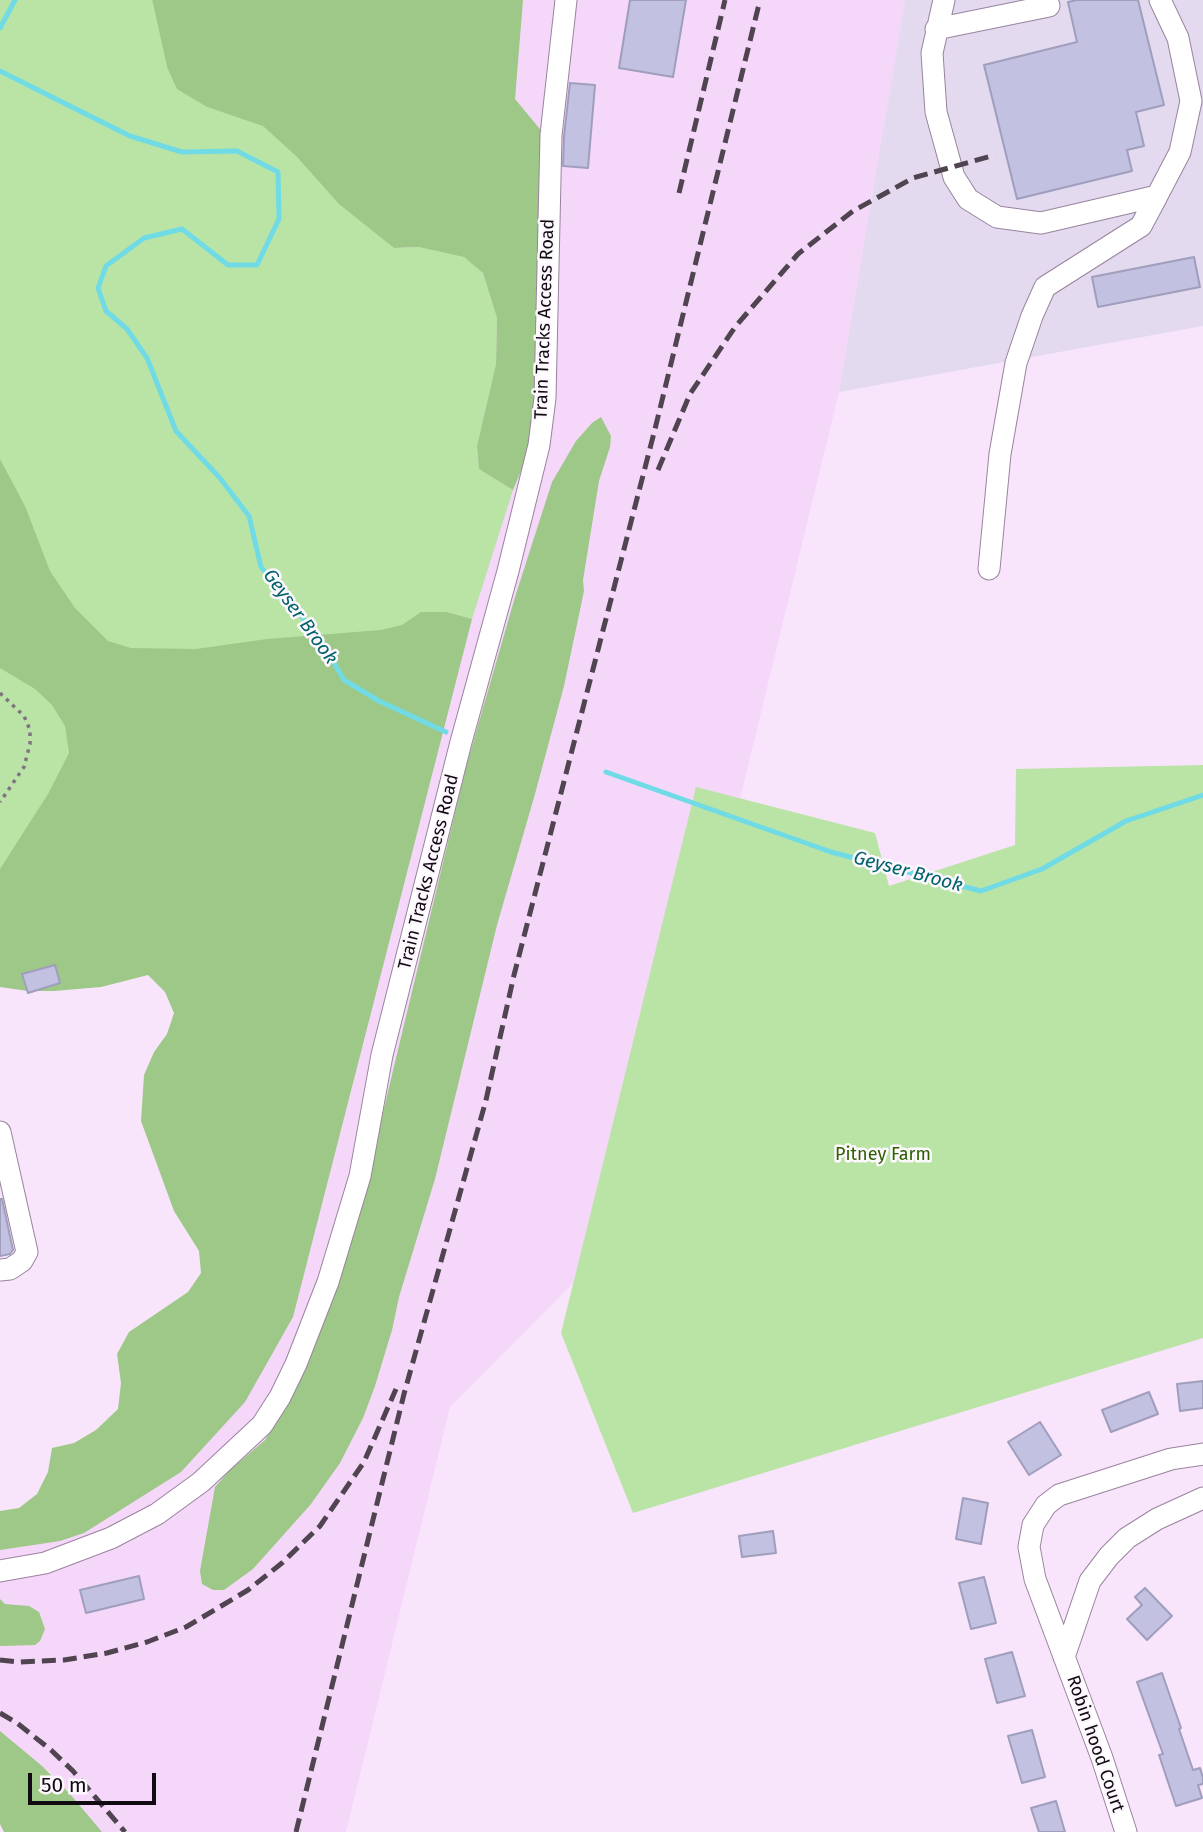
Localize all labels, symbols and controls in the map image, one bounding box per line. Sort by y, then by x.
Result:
street label: Train Tracks Access Road [531,218,559,420]
water label: Geyser Brook [258,565,342,669]
street label: Train Tracks Access Road [394,772,464,972]
water label: Geyser Brook [851,847,965,897]
park label: Pitney Farm [835,1144,931,1166]
street label: Robin hood Court [1061,1673,1129,1815]
scale bar [32,1758,159,1802]
text: 50 m [41,1772,87,1798]

